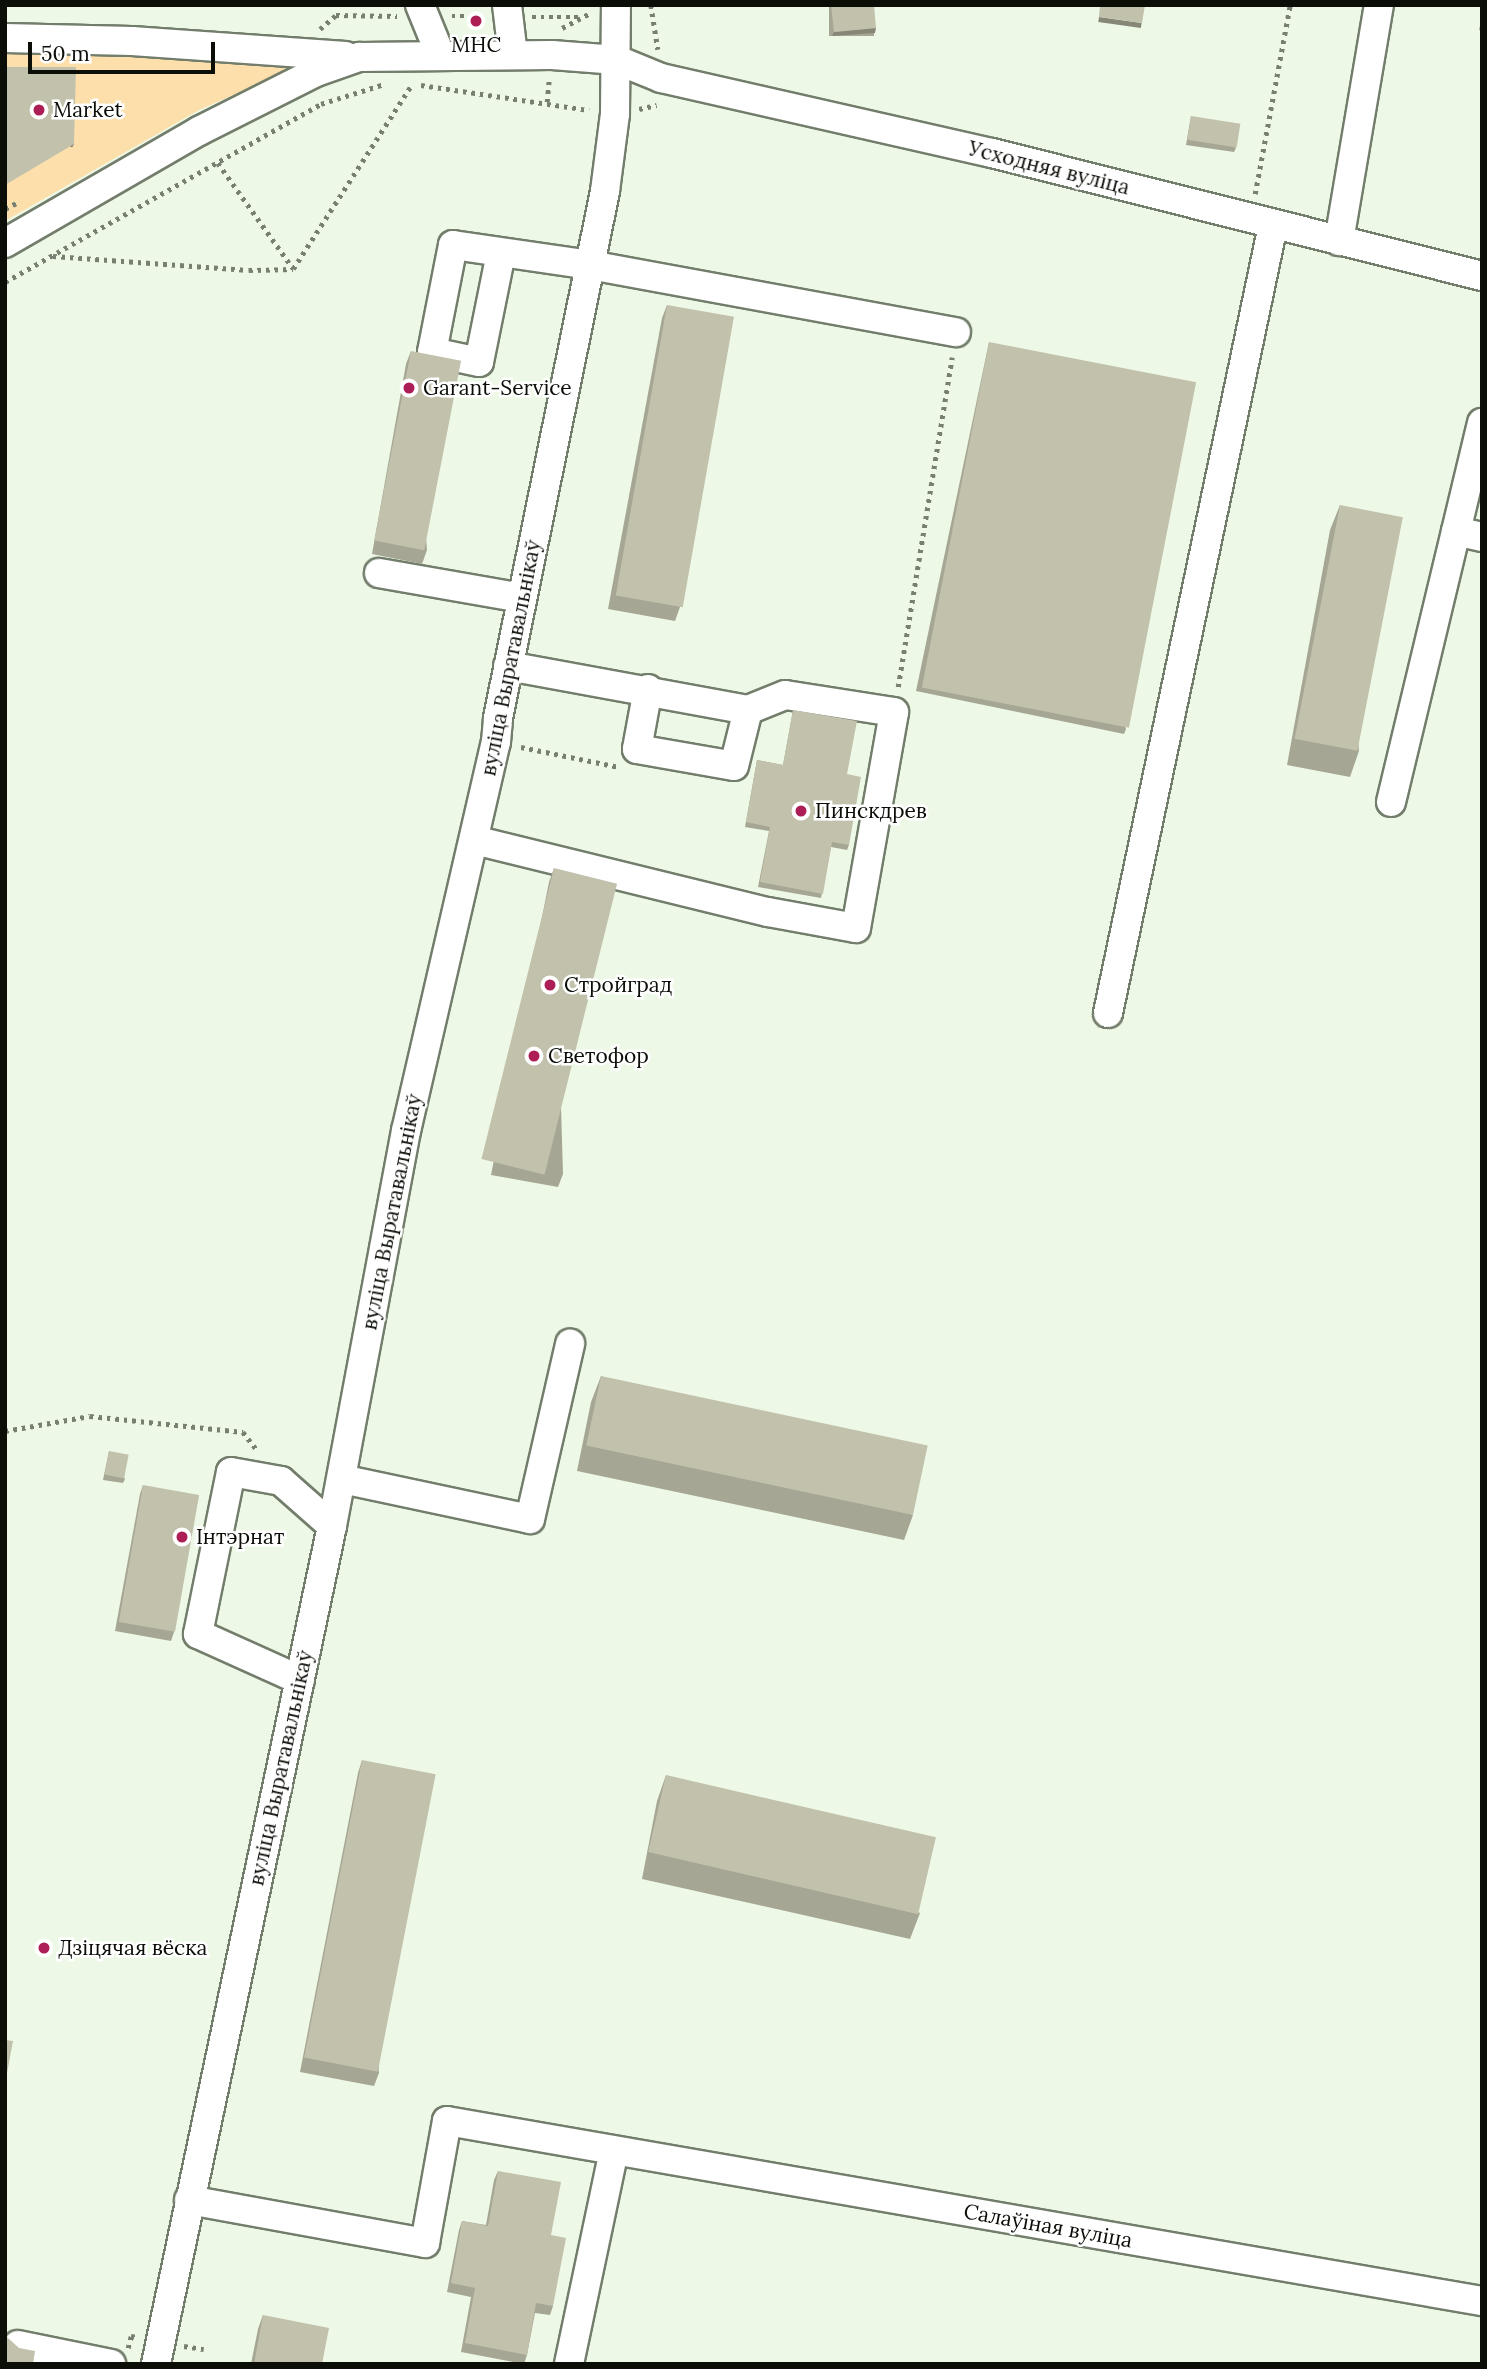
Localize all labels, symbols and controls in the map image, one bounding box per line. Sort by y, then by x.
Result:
marker: МНС [468,13,484,29]
scale bar [32,28,219,72]
place label: МНС [451,32,501,58]
text: 50 m [41,40,90,67]
place label: Market [53,97,123,123]
marker: Market [31,102,47,118]
street label: Усходняя вуліца [966,136,1132,200]
place label: Garant-Service [423,375,572,401]
marker: Garant-Service [401,380,417,396]
street label: вуліца Выратавальнікаў [476,538,546,778]
place label: Пинскдрев [815,798,927,824]
marker: Пинскдрев [793,803,809,819]
place label: Стройград [564,972,672,998]
marker: Стройград [542,977,558,993]
place label: Светофор [548,1043,649,1069]
marker: Светофор [526,1048,542,1064]
street label: вуліца Выратавальнікаў [357,1092,427,1332]
place label: Інтэрнат [196,1524,284,1550]
marker: Інтэрнат [174,1529,190,1545]
street label: вуліца Выратавальнікаў [244,1648,318,1888]
place label: Дзіцячая вёска [58,1935,207,1961]
marker: Дзіцячая вёска [36,1940,52,1956]
street label: Салаўіная вуліца [962,2199,1134,2253]

